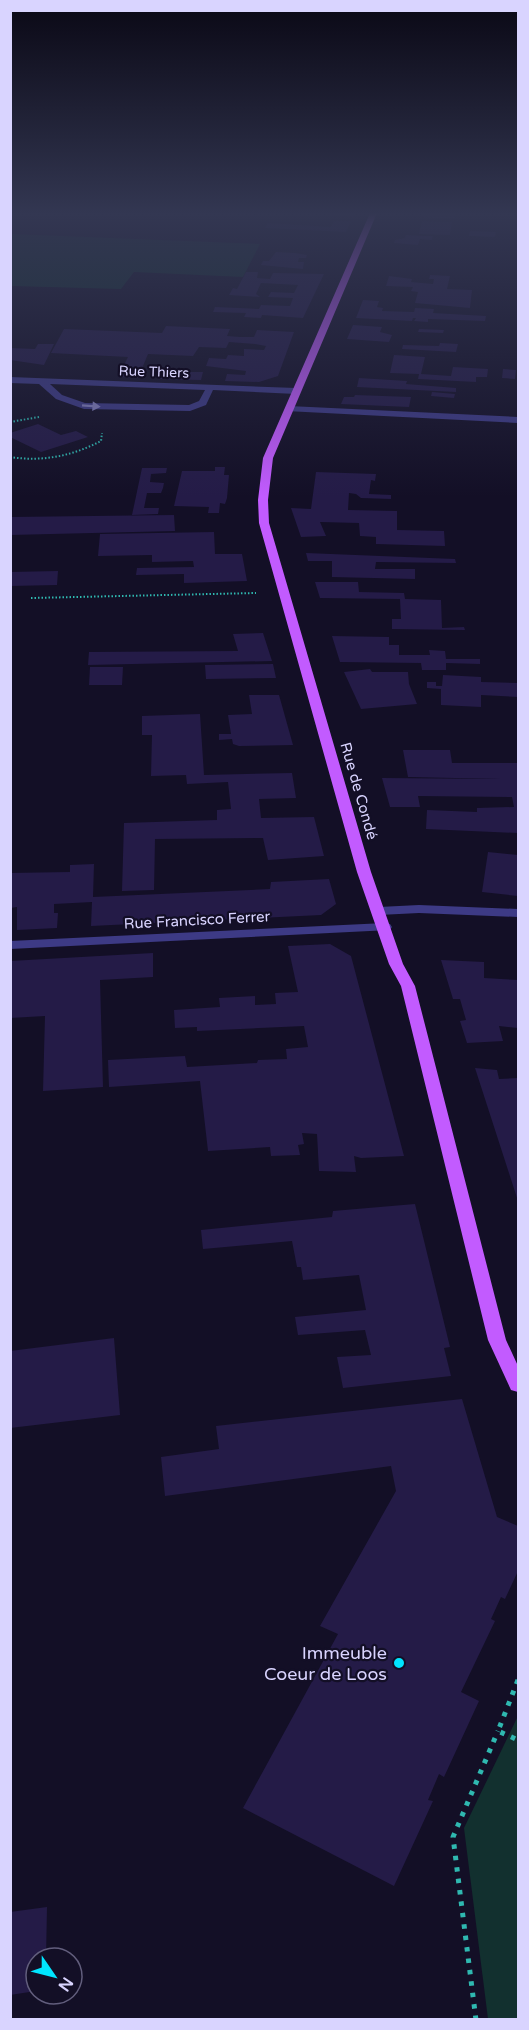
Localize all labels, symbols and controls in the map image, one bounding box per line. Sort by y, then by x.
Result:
street label: Rue Thiers [118,362,190,382]
one-way arrow [82,401,101,411]
street label: Rue de Condé [337,740,381,842]
street label: Rue Francisco Ferrer [123,907,271,933]
place label: Immeuble Coeur de Loos [264,1642,387,1685]
marker: Immeuble Coeur de Loos [392,1656,406,1670]
north arrow [24,1946,84,2006]
text: N [54,1973,77,1995]

